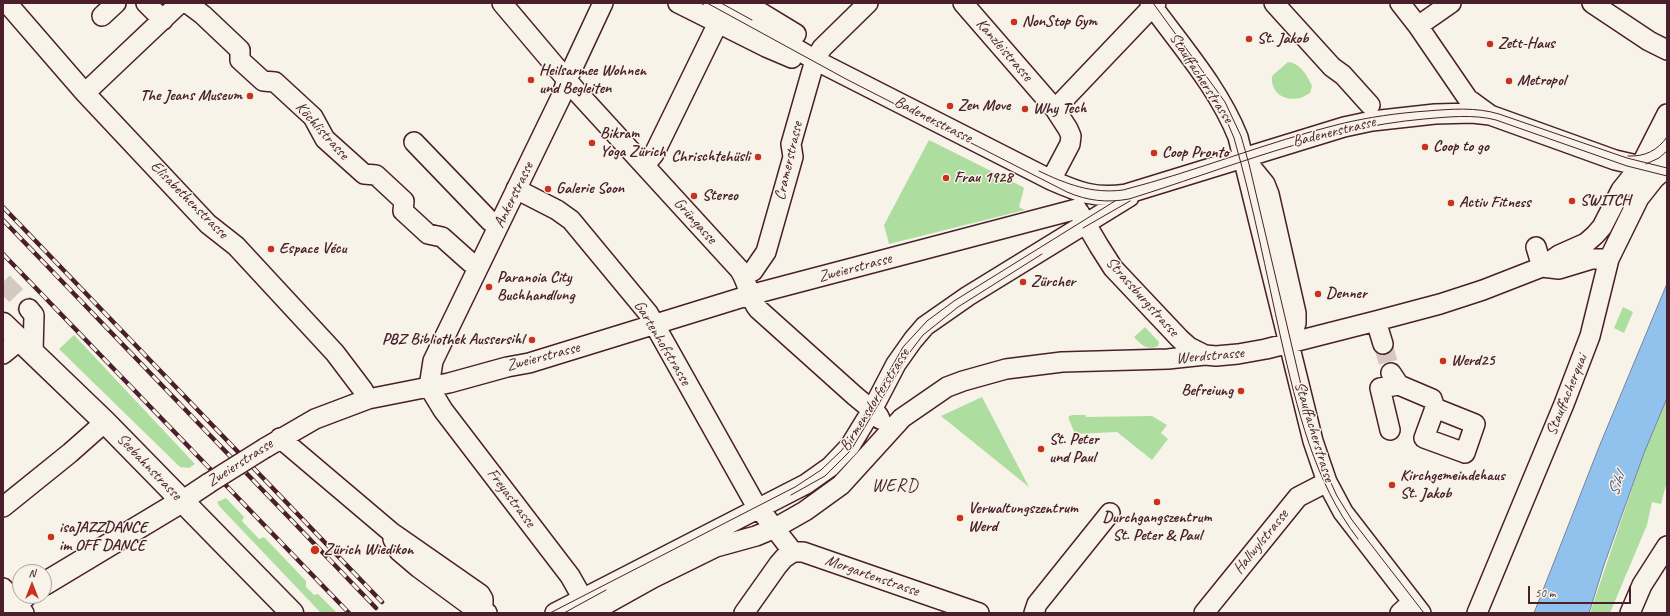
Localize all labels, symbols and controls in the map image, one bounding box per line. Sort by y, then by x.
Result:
place label: NonStop Gym [1022,12,1097,32]
street label: Kanzleistrasse [971,15,1037,85]
marker: NonStop Gym [1009,17,1019,27]
street label: Stauffacherstrasse [1165,29,1237,127]
place label: St. Jakob [1257,29,1308,49]
marker: St. Jakob [1244,34,1254,44]
place label: Zett-Haus [1498,34,1555,54]
marker: Zett-Haus [1485,39,1495,49]
place label: Heilsarmee Wohnen und Begleiten [539,61,646,99]
place label: Metropol [1517,71,1566,91]
marker: Heilsarmee Wohnen und Begleiten [526,75,536,85]
marker: Metropol [1504,76,1514,86]
place label: The Jeans Museum [140,86,242,106]
marker: The Jeans Museum [245,91,255,101]
street label: Badenerstrasse [891,92,975,148]
place label: Zen Move [958,96,1010,116]
street label: Köchlistrasse [291,98,353,164]
place label: Why Tech [1033,99,1086,119]
marker: Zen Move [945,101,955,111]
marker: Why Tech [1020,104,1030,114]
street label: Badenerstrasse [1291,112,1377,152]
street label: Cramerstrasse [771,120,807,202]
place label: Bikram Yoga Zürich [600,124,666,162]
place label: Coop to go [1433,137,1489,157]
marker: Bikram Yoga Zürich [587,138,597,148]
marker: Coop to go [1420,142,1430,152]
place label: Coop Pronto [1162,143,1229,163]
place label: Chrischtehüsli [671,147,750,167]
marker: Coop Pronto [1149,148,1159,158]
marker: Chrischtehüsli [753,152,763,162]
street label: Elisabethenstrasse [146,157,232,243]
street label: Ankerstrasse [490,159,538,231]
place label: Frau 1928 [954,168,1013,188]
marker: Frau 1928 [941,173,951,183]
place label: Galerie Soon [556,179,624,199]
marker: Galerie Soon [543,184,553,194]
place label: Stereo [702,186,738,206]
marker: Stereo [689,191,699,201]
place label: SWITCH [1580,191,1630,211]
place label: Activ Fitness [1459,193,1531,213]
street label: Grüngasse [669,194,721,248]
marker: SWITCH [1567,196,1577,206]
marker: Activ Fitness [1446,198,1456,208]
place label: Espace Vécu [279,239,346,259]
marker: Espace Vécu [266,244,276,254]
street label: Zweierstrasse [816,249,894,287]
street label: Strassburgstrasse [1101,253,1183,341]
place label: Paranoia City Buchhandlung [497,268,574,306]
place label: Zürcher [1031,272,1075,292]
marker: Zürcher [1018,277,1028,287]
marker: Paranoia City Buchhandlung [484,282,494,292]
place label: Denner [1326,284,1367,304]
marker: Denner [1313,289,1323,299]
street label: Gartenhofstrasse [629,297,695,389]
place label: PBZ Bibliothek Aussersihl [382,330,524,350]
marker: PBZ Bibliothek Aussersihl [527,335,537,345]
street label: Zweierstrasse [504,338,582,376]
street label: Werdstrasse [1175,343,1245,369]
street label: Birmensdorferstrasse [836,345,914,455]
place label: Werd25 [1451,351,1494,371]
street label: Stauffacherquai [1542,351,1592,439]
marker: Werd25 [1438,356,1448,366]
street label: Stauffacherstrasse [1290,380,1338,484]
place label: Befreiung [1181,381,1233,401]
marker: Befreiung [1236,386,1246,396]
street label: Seebahnstrasse [112,430,186,504]
place label: St. Peter und Paul [1049,430,1098,468]
street label: Zweierstrasse [203,435,277,491]
marker: St. Peter und Paul [1036,444,1046,454]
street label: Freyastrasse [483,465,539,531]
place label: Kirchgemeindehaus St. Jakob [1400,466,1505,504]
water label: Sihl [1603,471,1631,499]
district label: WERD [872,475,918,497]
marker: Kirchgemeindehaus St. Jakob [1387,480,1397,490]
marker: Durchgangszentrum St. Peter & Paul [1152,497,1162,507]
place label: Verwaltungszentrum Werd [968,499,1078,537]
street label: Hallwylstrasse [1229,506,1293,578]
place label: Durchgangszentrum St. Peter & Paul [1102,508,1212,546]
marker: Verwaltungszentrum Werd [955,513,965,523]
place label: isaJAZZDANCE im OFF DANCE [59,518,147,556]
marker: isaJAZZDANCE im OFF DANCE [46,532,56,542]
place label: Zürich Wiedikon [324,540,413,560]
marker: Zürich Wiedikon [309,544,321,556]
street label: Morgartenstrasse [822,551,922,601]
north arrow [12,564,52,604]
text: N [29,566,35,580]
scale bar [1530,578,1633,604]
text: 50 m [1535,585,1555,601]

